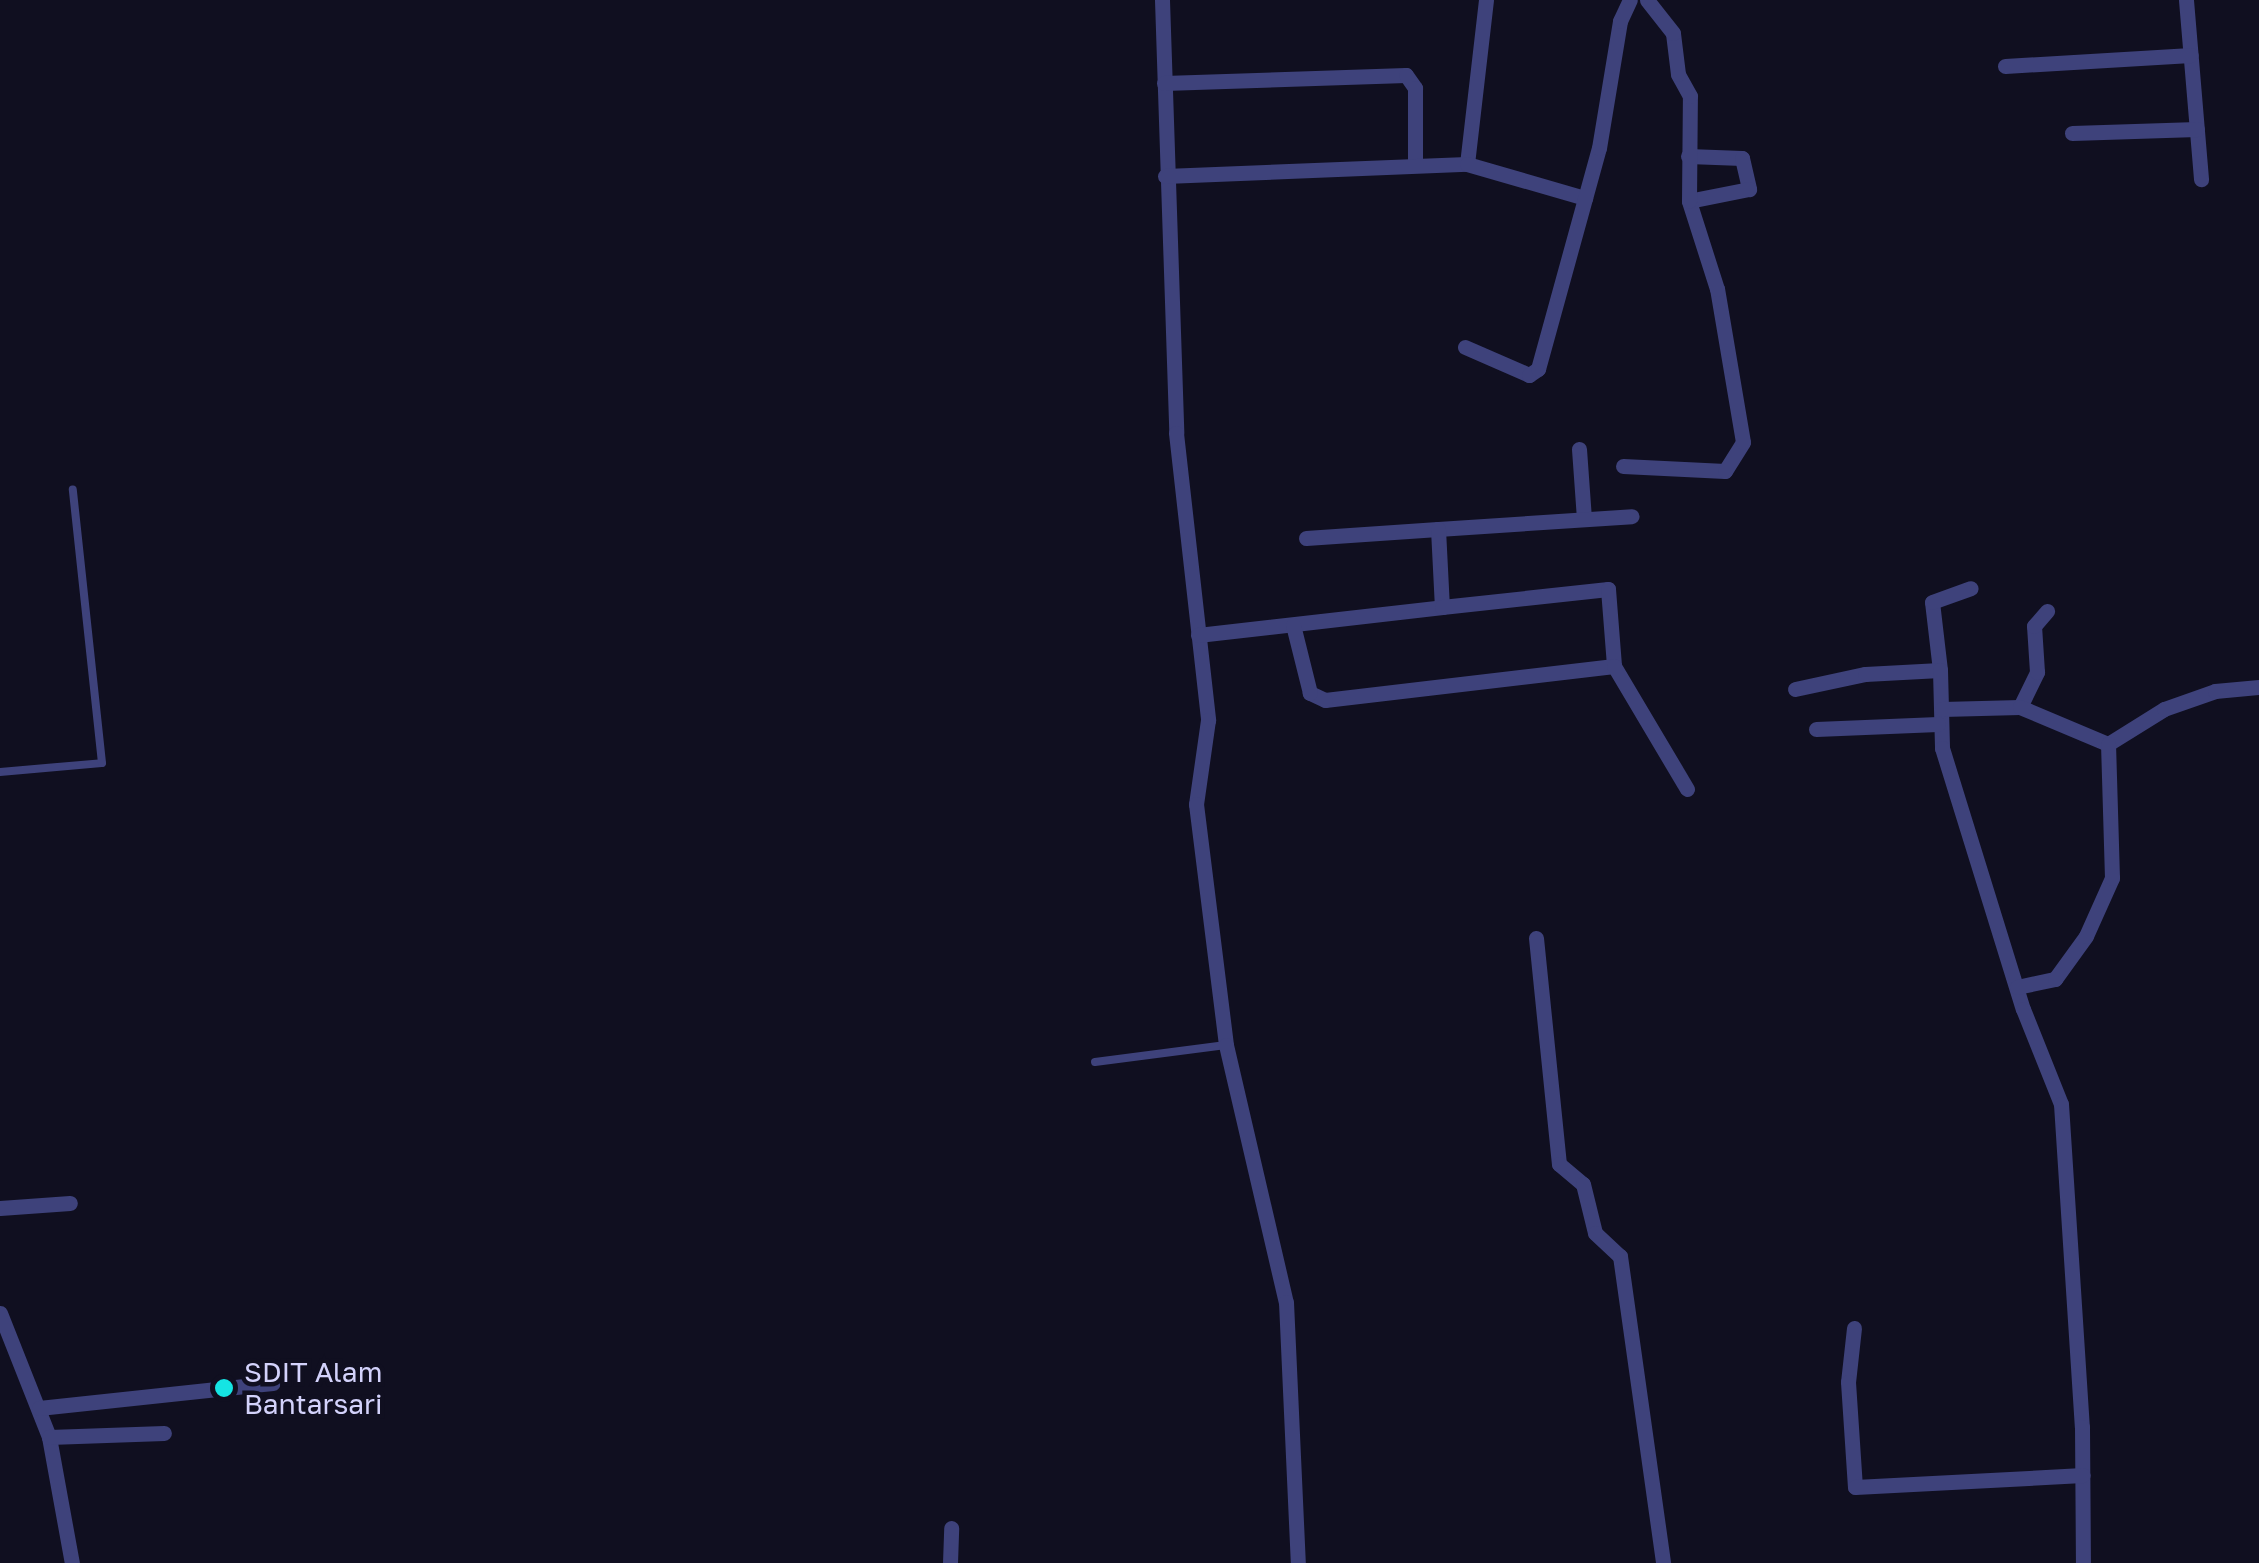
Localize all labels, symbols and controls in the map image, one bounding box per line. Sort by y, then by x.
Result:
place label: SDIT Alam Bantarsari [244,1355,383,1421]
marker: SDIT Alam Bantarsari [213,1377,235,1399]

